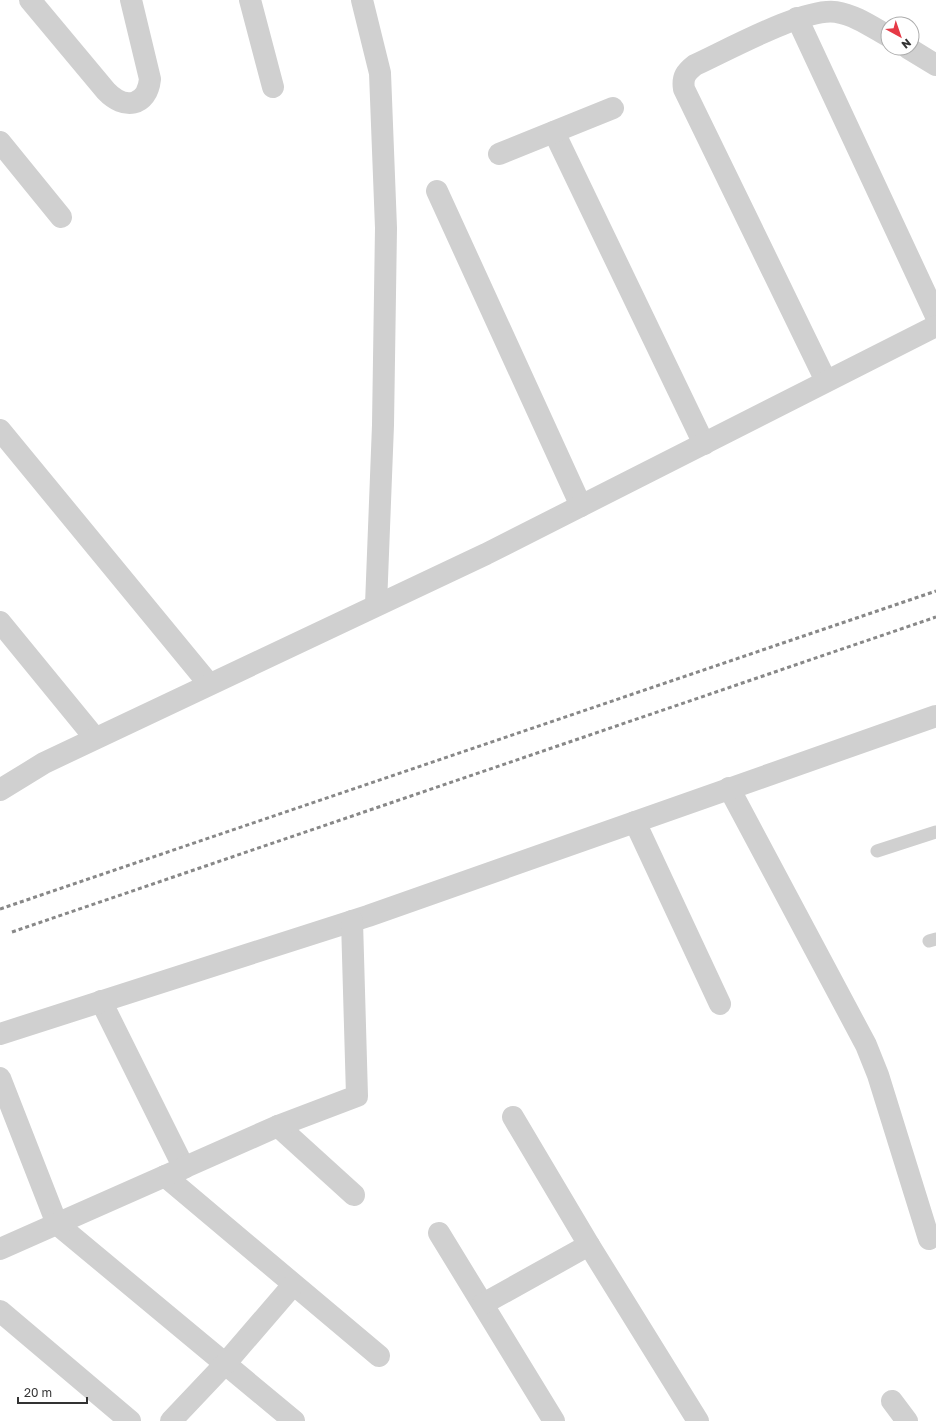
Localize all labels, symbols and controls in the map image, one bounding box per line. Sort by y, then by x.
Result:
north arrow [880,16,920,56]
text: N [899,36,914,52]
scale bar [18,1379,87,1405]
text: 20 m [24,1385,52,1400]

